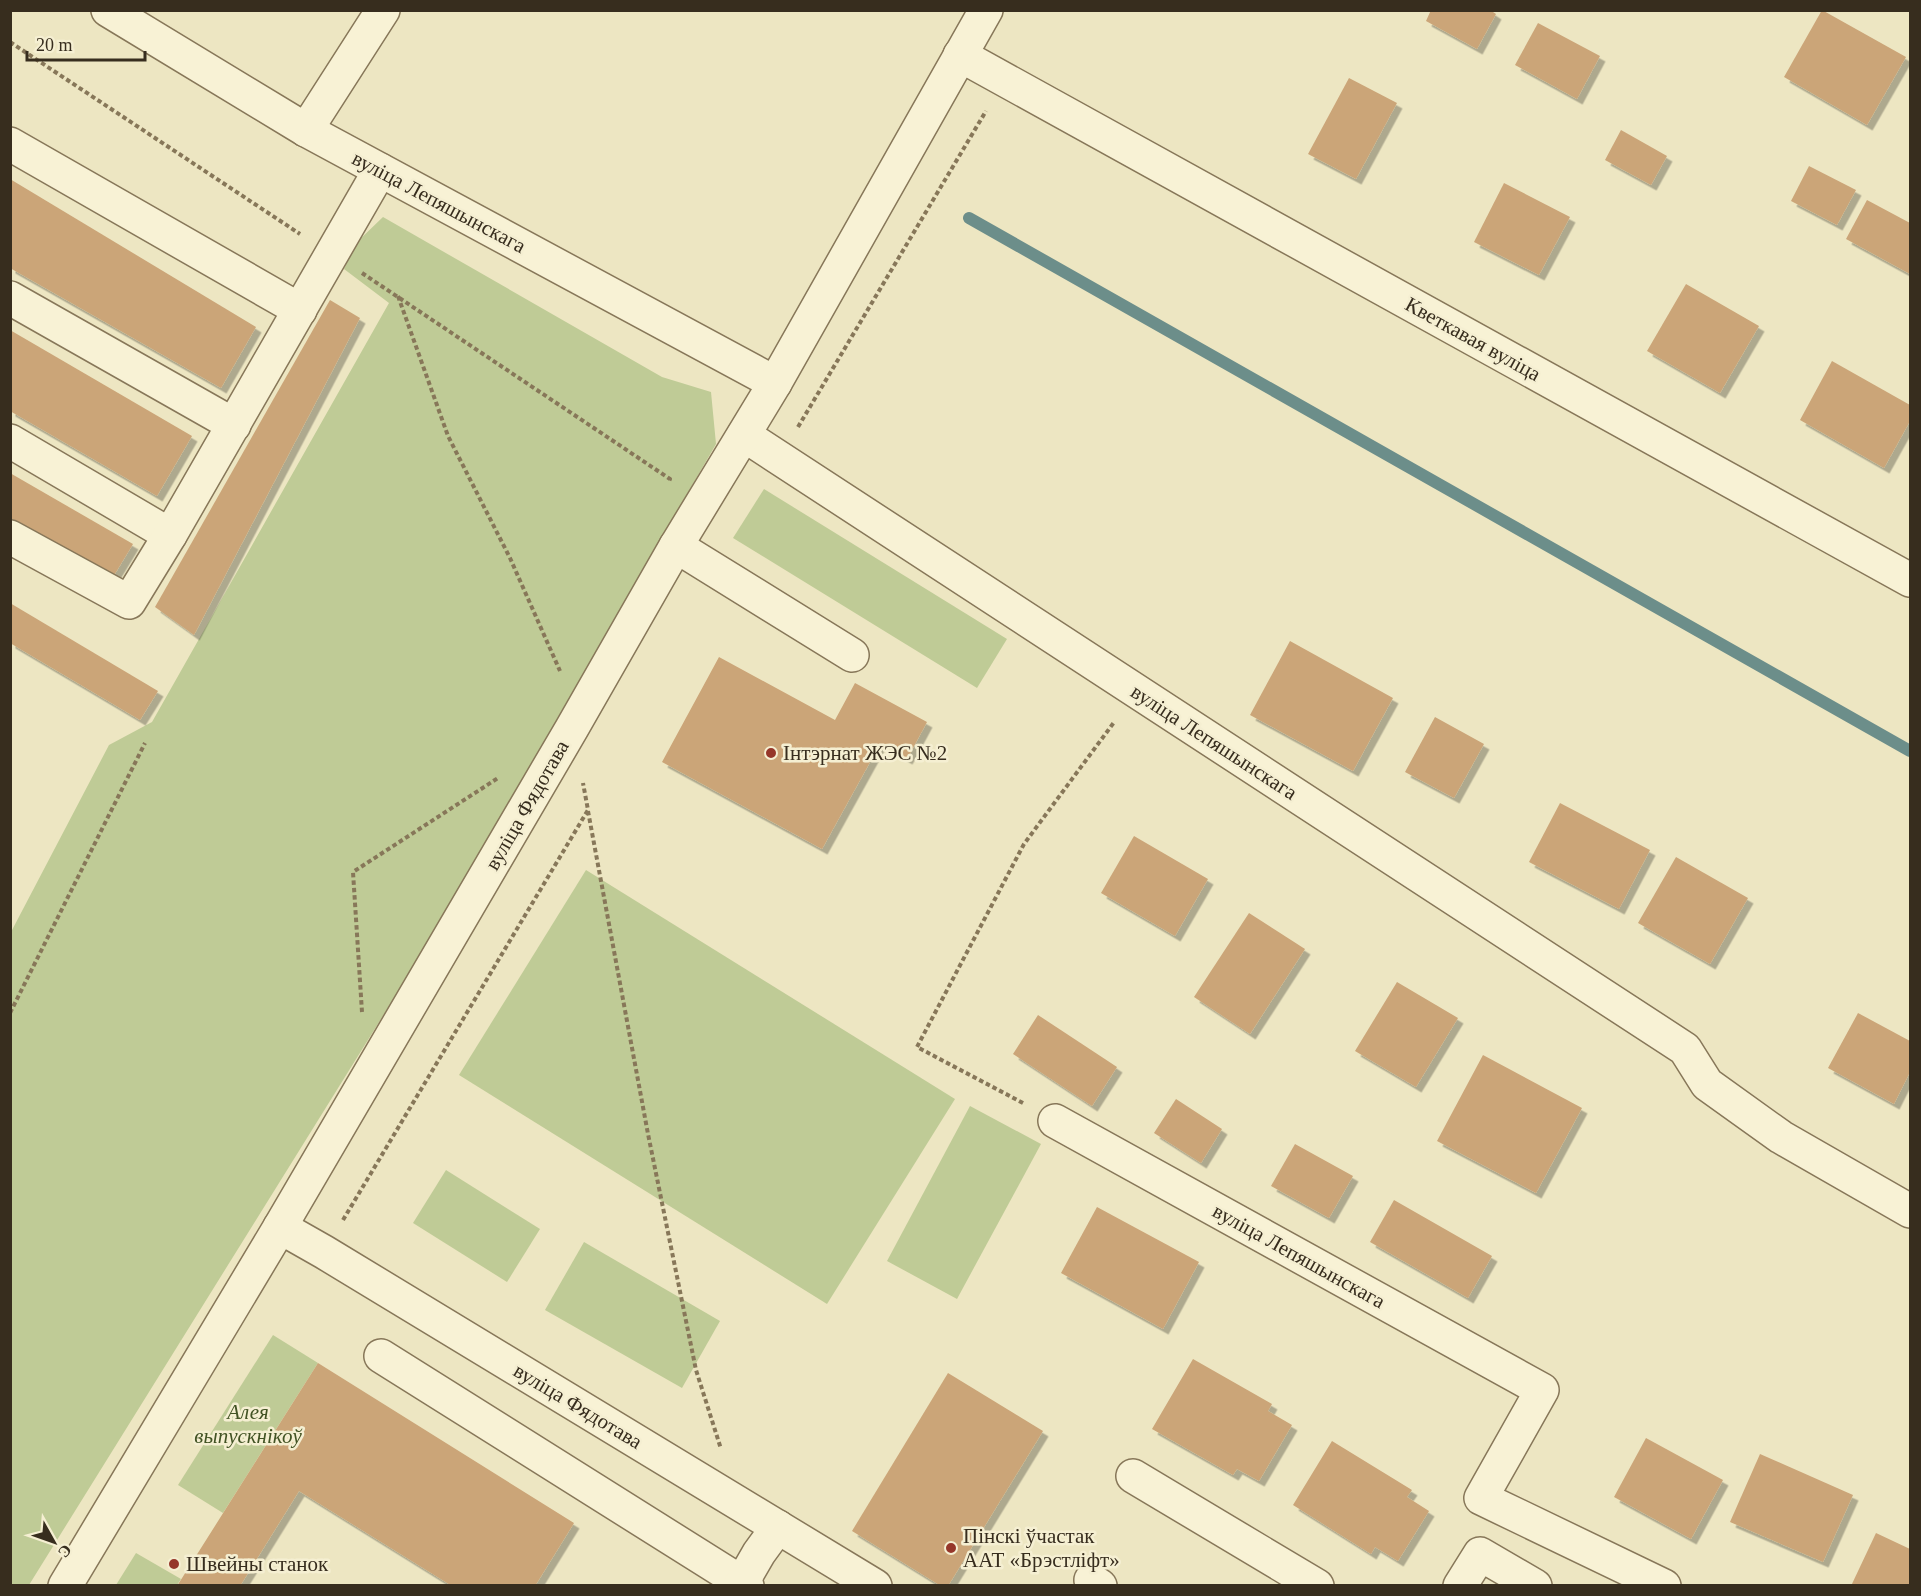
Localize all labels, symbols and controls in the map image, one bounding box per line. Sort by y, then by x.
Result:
scale bar [27,24,146,62]
text: 20 m [36,35,73,55]
street label: вуліца Лепяшынскага [348,146,531,258]
street label: Кветкавая вуліца [1401,292,1545,386]
street label: вуліца Лепяшынскага [1126,679,1302,805]
street label: вуліца Фядотава [480,735,574,874]
place label: Інтэрнат ЖЭС №2 [783,741,947,765]
marker: Інтэрнат ЖЭС №2 [764,746,778,760]
street label: вуліца Лепяшынскага [1209,1199,1390,1314]
street label: вуліца Фядотава [509,1358,647,1454]
park label: Алея выпускнікоў [194,1400,302,1448]
north arrow [24,1512,84,1572]
place label: Пінскі ўчастак ААТ «Брэстліфт» [963,1524,1120,1572]
text: С [55,1541,75,1561]
marker: Пінскі ўчастак ААТ «Брэстліфт» [944,1541,958,1555]
place label: Швейны станок [186,1552,329,1576]
marker: Швейны станок [167,1557,181,1571]

